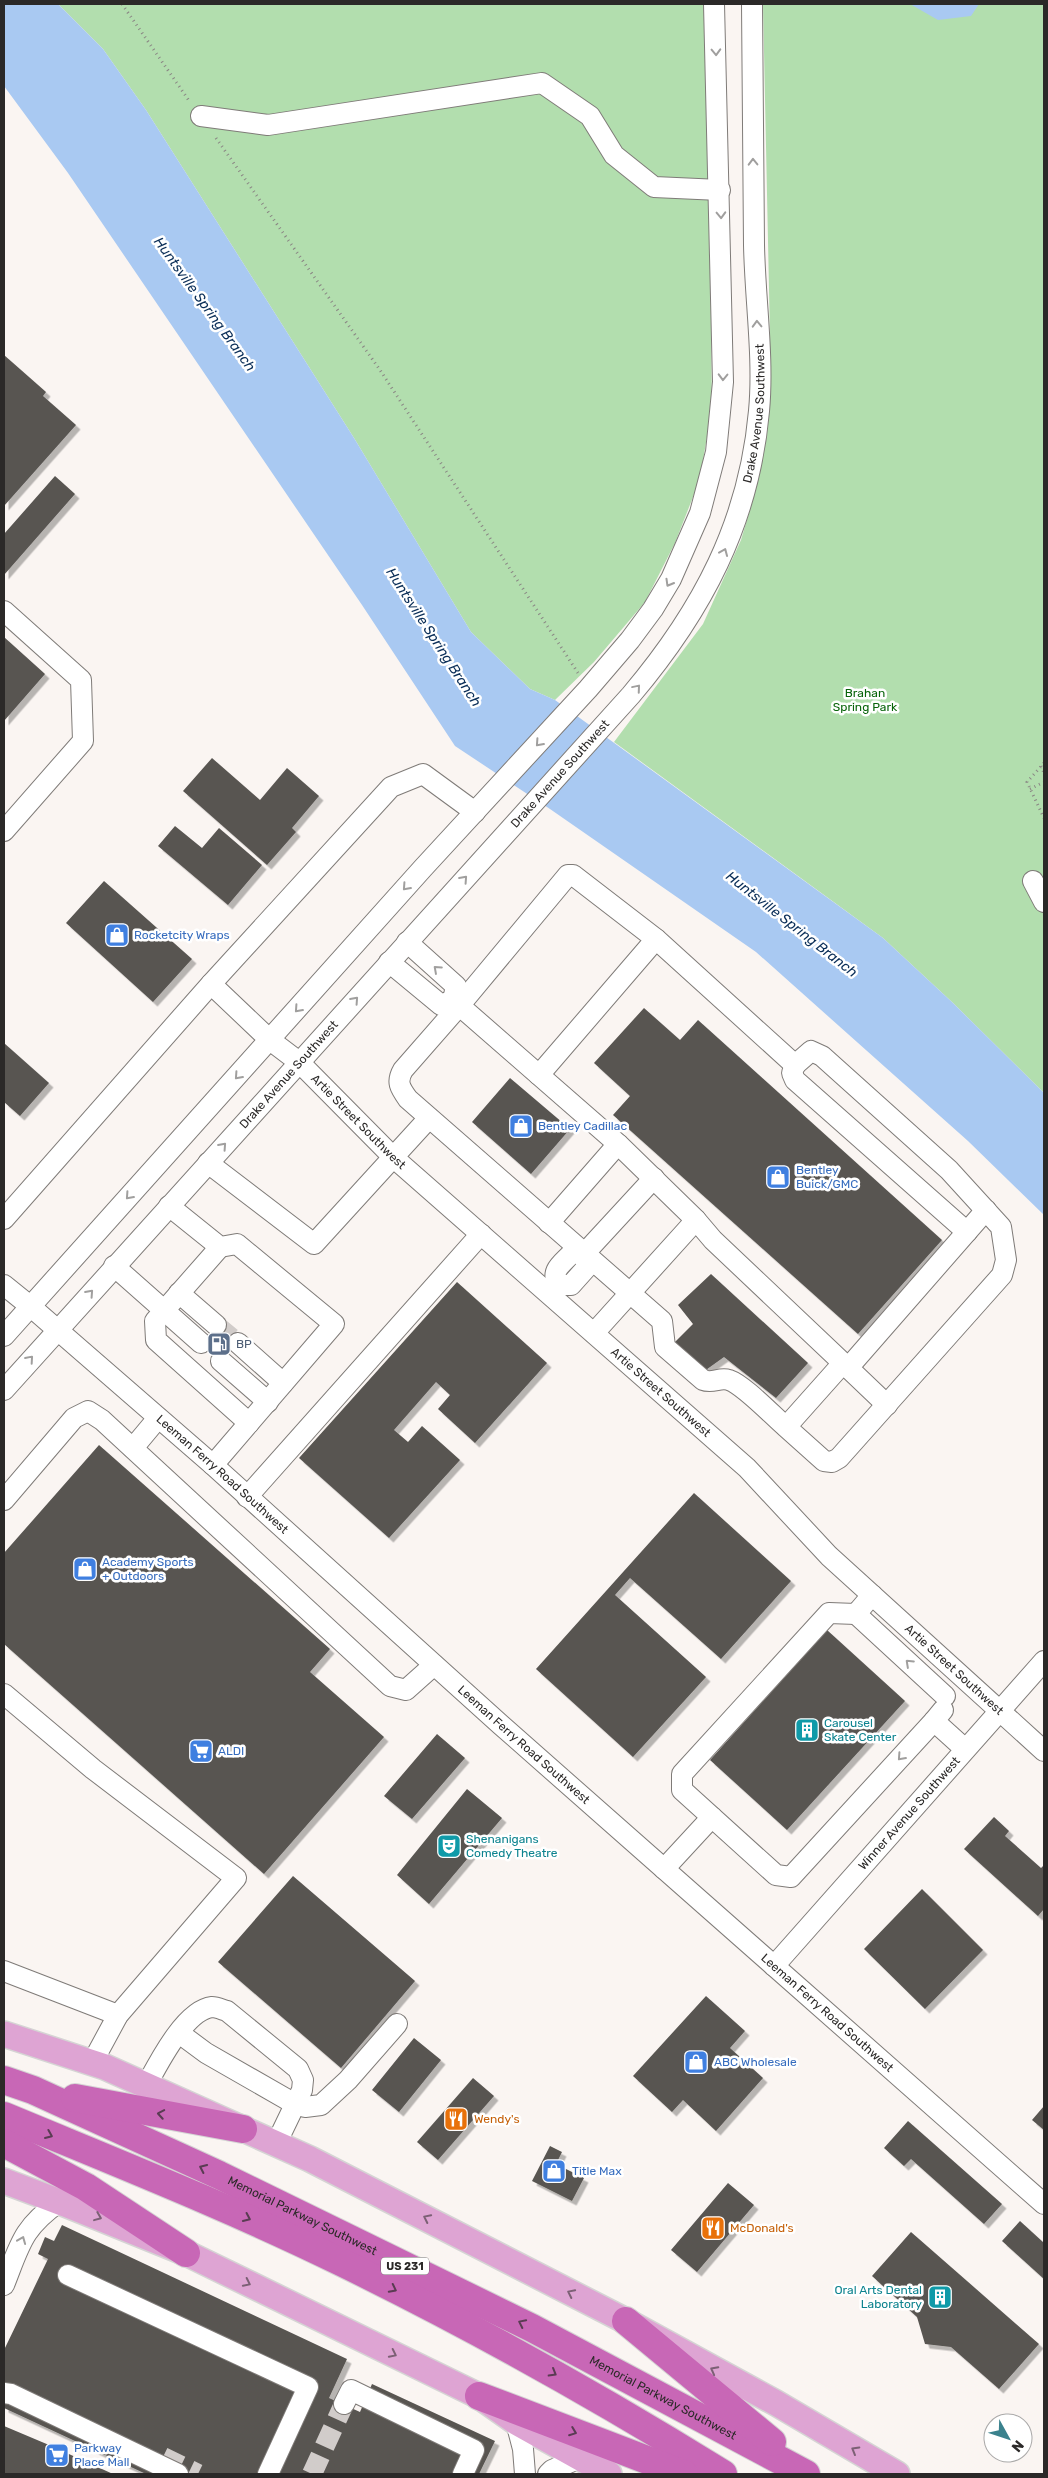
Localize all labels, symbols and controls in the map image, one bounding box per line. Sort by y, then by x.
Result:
one-way arrow [711,49,721,57]
one-way arrow [748,158,759,166]
one-way arrow [716,212,726,219]
water label: Huntsville Spring Branch [150,234,259,375]
one-way arrow [752,320,763,328]
street label: Drake Avenue Southwest [740,343,768,485]
one-way arrow [718,374,728,382]
one-way arrow [717,548,728,557]
water label: Huntsville Spring Branch [382,565,485,710]
one-way arrow [665,578,675,587]
one-way arrow [631,685,639,694]
park label: Brahan Spring Park [833,686,898,714]
street label: Drake Avenue Southwest [508,717,612,830]
one-way arrow [536,737,545,746]
water label: Huntsville Spring Branch [723,868,861,981]
one-way arrow [458,875,467,884]
one-way arrow [403,882,412,891]
shop icon: Rocketcity Wraps [104,922,130,948]
place label: Rocketcity Wraps [134,928,230,942]
one-way arrow [433,966,442,975]
one-way arrow [349,996,358,1005]
one-way arrow [295,1003,304,1012]
street label: Drake Avenue Southwest [237,1017,341,1131]
one-way arrow [235,1070,244,1079]
street label: Artie Street Southwest [308,1071,409,1172]
shop icon: Bentley Cadillac [508,1113,534,1139]
place label: Bentley Cadillac [538,1119,627,1133]
one-way arrow [217,1143,226,1152]
place label: Bentley Buick/GMC [796,1163,858,1191]
shop icon: Bentley Buick/GMC [765,1164,791,1190]
one-way arrow [126,1191,135,1200]
one-way arrow [84,1289,93,1298]
fuel station icon: BP [206,1331,232,1357]
place label: BP [236,1337,252,1351]
street label: Artie Street Southwest [608,1345,714,1440]
one-way arrow [25,1356,33,1365]
street label: Leeman Ferry Road Southwest [154,1412,291,1537]
place label: Academy Sports + Outdoors [102,1555,194,1583]
shop icon: Academy Sports + Outdoors [72,1556,98,1582]
street label: Artie Street Southwest [902,1621,1007,1718]
one-way arrow [906,1660,915,1669]
street label: Leeman Ferry Road Southwest [455,1683,593,1807]
place label: Carousel Skate Center [824,1716,897,1744]
building icon: Carousel Skate Center [794,1717,820,1743]
supermarket icon: ALDI [188,1738,214,1764]
place label: ALDI [218,1744,244,1758]
one-way arrow [898,1751,907,1760]
street label: Winner Avenue Southwest [855,1754,963,1873]
place label: Shenanigans Comedy Theatre [466,1832,558,1860]
theatre icon: Shenanigans Comedy Theatre [436,1833,462,1859]
street label: Leeman Ferry Road Southwest [758,1951,897,2075]
shop icon: ABC Wholesale [683,2049,709,2075]
place label: ABC Wholesale [714,2055,797,2069]
restaurant icon: Wendy's [443,2106,469,2132]
one-way arrow [157,2109,165,2119]
place label: Wendy's [474,2112,520,2126]
one-way arrow [44,2128,53,2139]
shop icon: Title Max [541,2158,567,2184]
one-way arrow [199,2164,208,2174]
place label: Title Max [572,2164,622,2178]
street label: Memorial Parkway Southwest [225,2173,380,2258]
one-way arrow [93,2211,102,2222]
one-way arrow [242,2212,251,2223]
one-way arrow [423,2214,432,2224]
restaurant icon: McDonald's [700,2215,726,2241]
place label: McDonald's [730,2221,794,2235]
one-way arrow [16,2236,27,2245]
road number: US 231 [381,2258,429,2274]
one-way arrow [242,2277,251,2287]
one-way arrow [388,2283,397,2293]
place label: Oral Arts Dental Laboratory [834,2283,922,2311]
building icon: Oral Arts Dental Laboratory [927,2284,953,2310]
one-way arrow [567,2289,576,2299]
one-way arrow [518,2319,527,2330]
one-way arrow [388,2348,397,2358]
street label: Memorial Parkway Southwest [587,2353,739,2443]
one-way arrow [547,2366,556,2376]
one-way arrow [710,2366,719,2376]
north arrow [983,2413,1033,2463]
one-way arrow [568,2426,577,2437]
text: N [1008,2437,1027,2455]
place label: Parkway Place Mall [74,2441,130,2469]
supermarket icon: Parkway Place Mall [44,2442,70,2468]
one-way arrow [852,2446,861,2456]

